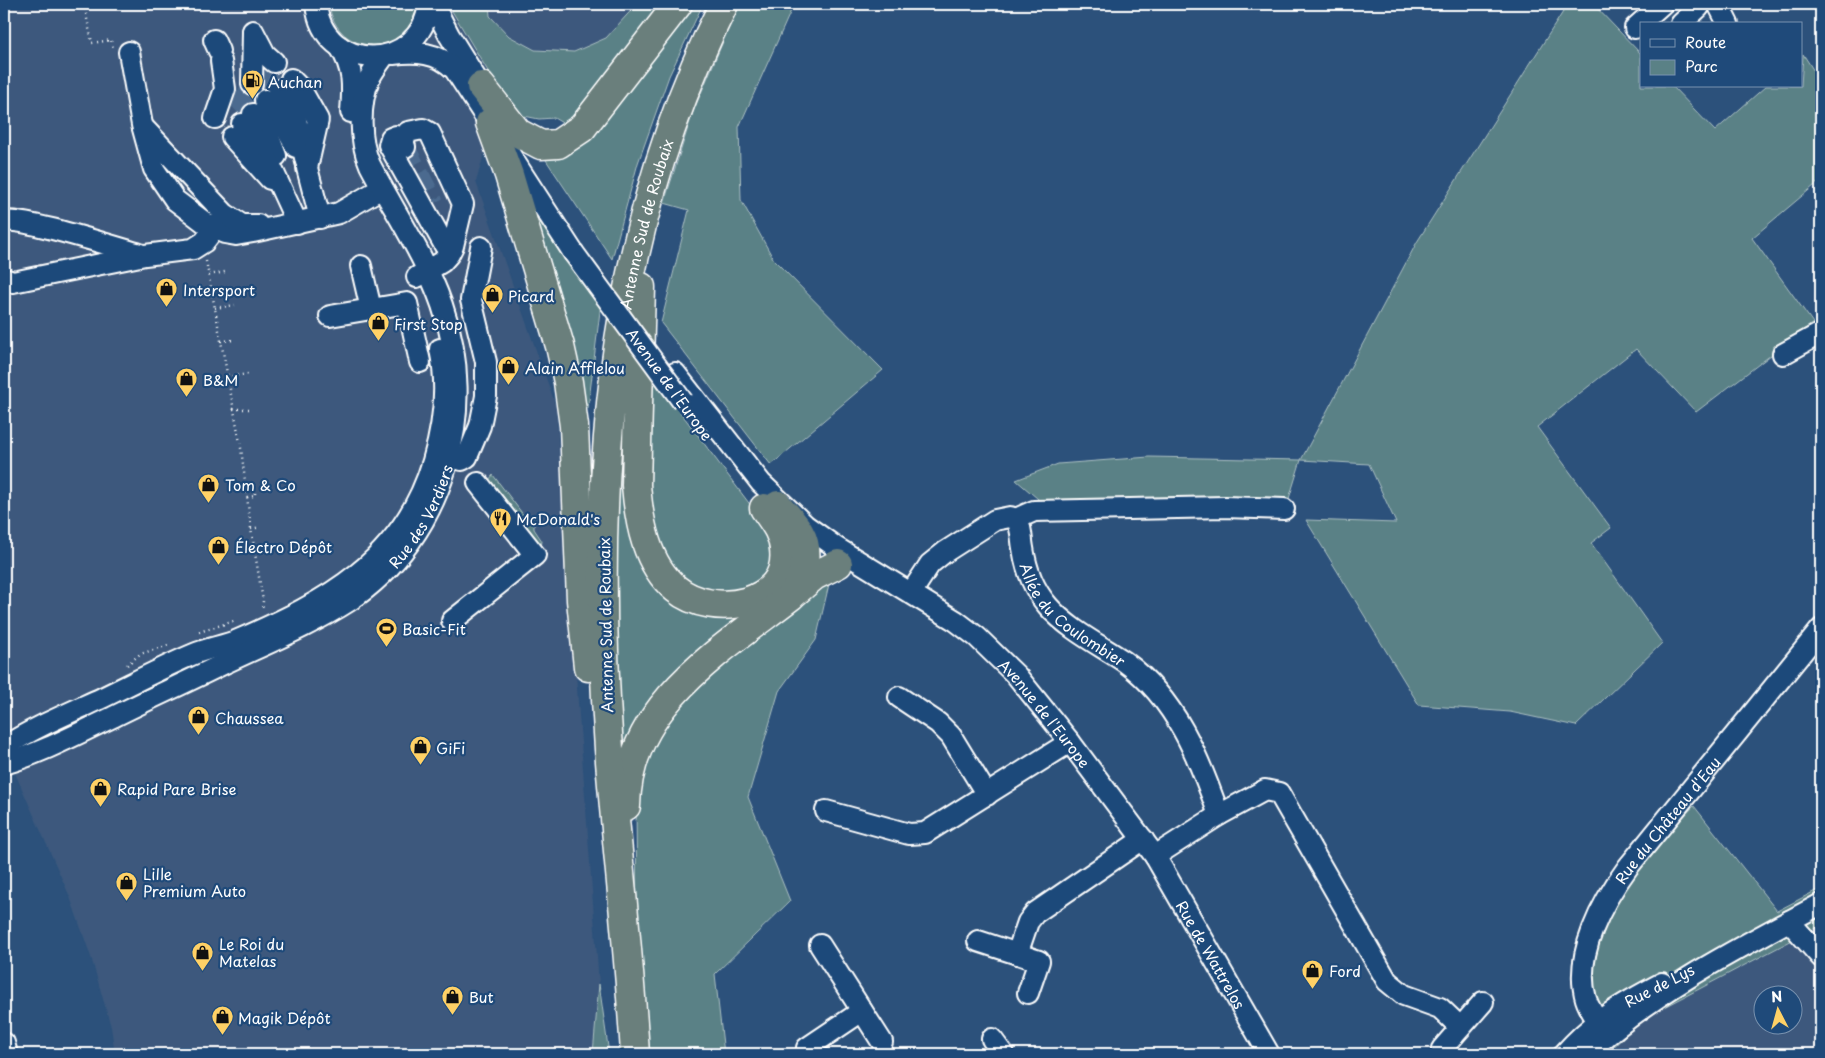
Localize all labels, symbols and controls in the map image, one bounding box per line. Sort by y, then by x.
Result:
legend [1640,22,1802,88]
text: Route [1685,30,1726,53]
text: Parc [1685,54,1718,77]
fuel station icon: Auchan [240,69,264,100]
place label: Auchan [268,70,322,93]
street label: Antenne Sud de Roubaix [613,136,678,311]
shop icon: Intersport [155,277,179,308]
place label: Intersport [183,278,255,301]
shop icon: Picard [480,283,504,314]
place label: Picard [508,284,554,307]
shop icon: First Stop [366,311,390,342]
place label: First Stop [394,312,463,335]
street label: Avenue de l'Europe [621,323,719,445]
shop icon: Alain Afflelou [497,355,521,386]
place label: Alain Afflelou [525,356,625,379]
shop icon: B&M [175,367,199,398]
place label: B&M [203,368,238,391]
street label: Rue des Verdiers [382,461,458,573]
shop icon: Tom & Co [197,472,221,503]
place label: Tom & Co [225,473,296,496]
restaurant icon: McDonald's [488,506,512,537]
place label: McDonald's [516,507,600,530]
shop icon: Électro Dépôt [207,534,231,565]
place label: Électro Dépôt [235,535,332,558]
street label: Antenne Sud de Roubaix [592,537,618,713]
street label: Allée du Coulombier [1015,560,1131,671]
sports icon: Basic-Fit [374,616,398,647]
place label: Basic-Fit [402,617,466,640]
street label: Avenue de l'Europe [994,653,1097,772]
shop icon: Chaussea [187,705,211,736]
place label: Chaussea [215,706,284,729]
shop icon: GiFi [408,735,432,766]
place label: GiFi [436,736,465,759]
street label: Rue du Château d'Eau [1608,751,1725,888]
shop icon: Rapid Pare Brise [89,776,113,807]
place label: Rapid Pare Brise [117,777,236,800]
place label: Lille Premium Auto [143,862,246,902]
shop icon: Lille Premium Auto [115,870,139,901]
street label: Rue de Wattrelos [1171,896,1252,1013]
place label: Le Roi du Matelas [219,932,284,972]
shop icon: Le Roi du Matelas [191,940,215,971]
shop icon: Ford [1301,958,1325,989]
street label: Rue de Lys [1620,958,1698,1012]
place label: Ford [1329,959,1361,982]
shop icon: But [441,984,465,1015]
place label: But [469,985,494,1008]
north arrow [1752,986,1802,1036]
text: N [1770,986,1783,1008]
shop icon: Magik Dépôt [210,1005,234,1036]
place label: Magik Dépôt [238,1006,331,1029]

